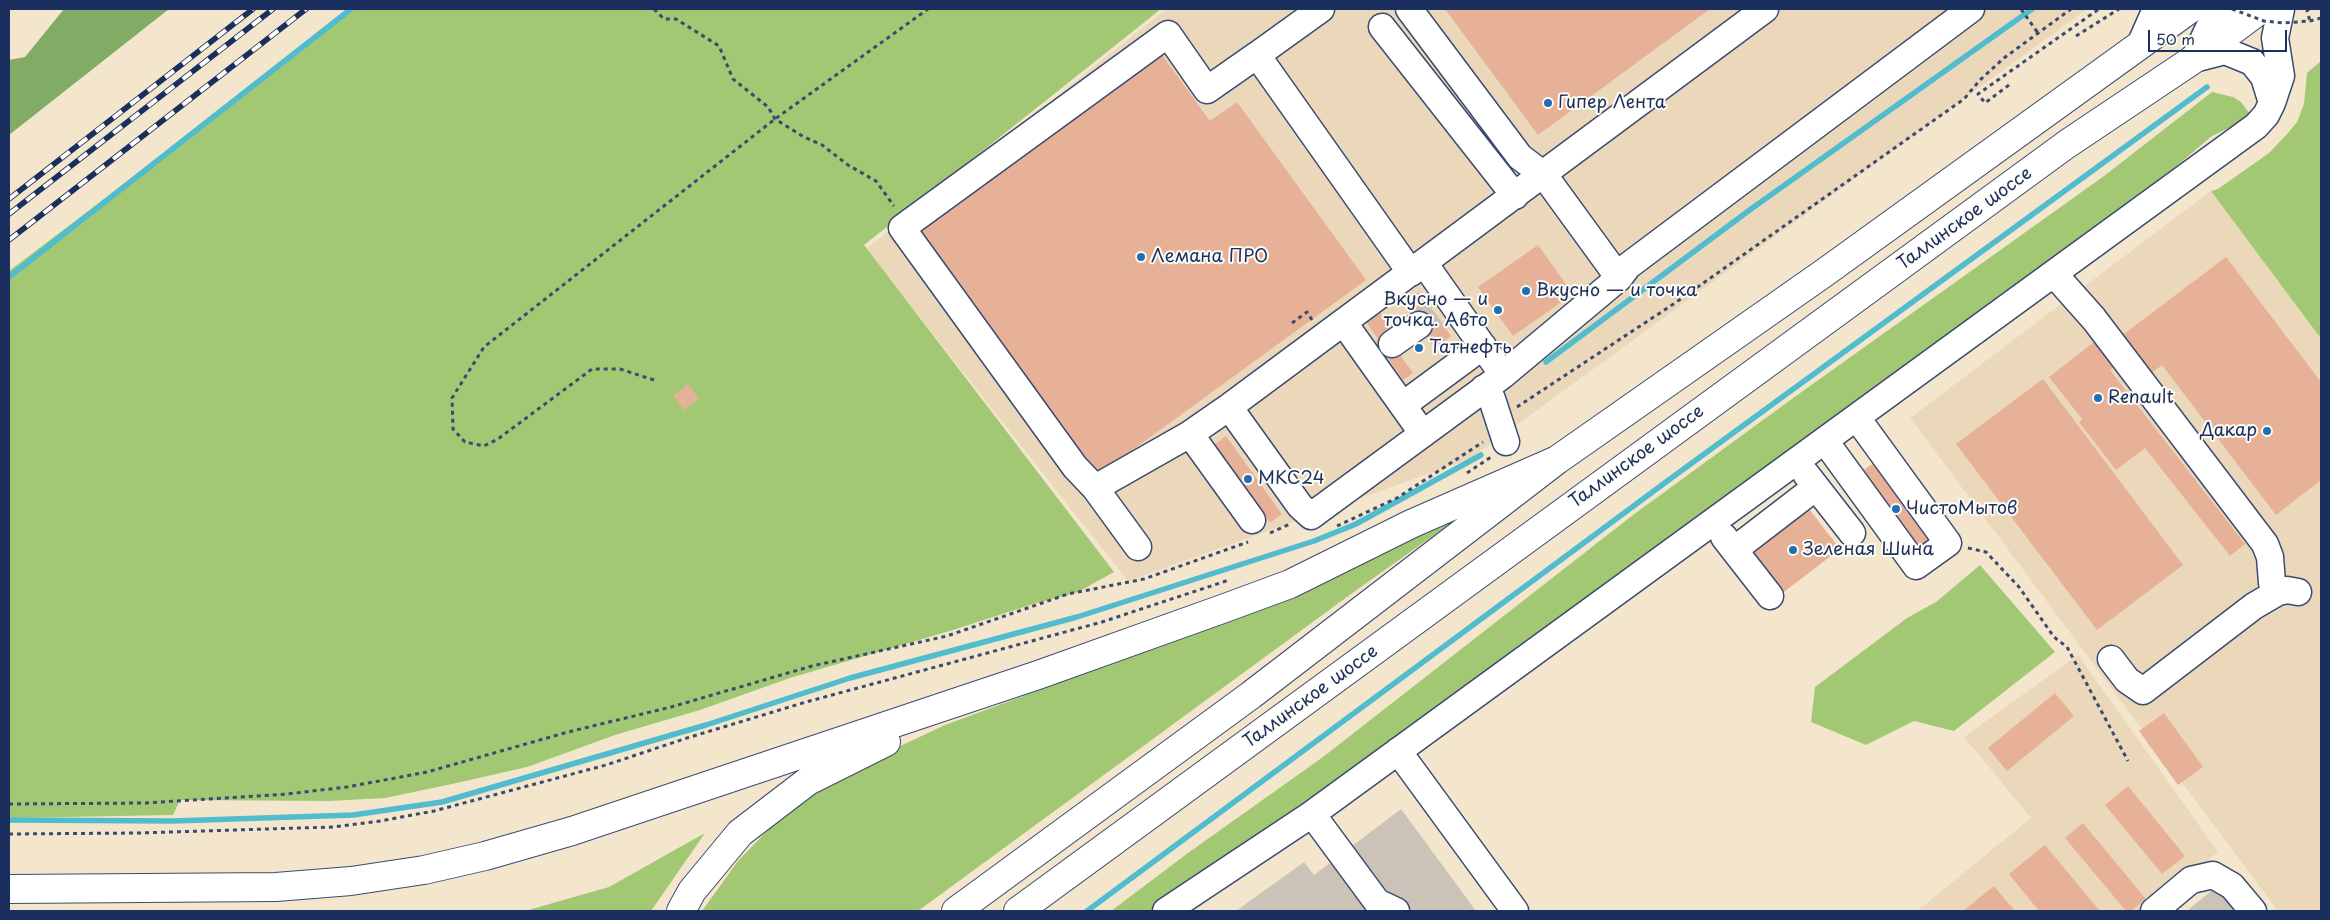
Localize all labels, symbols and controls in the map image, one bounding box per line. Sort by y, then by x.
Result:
scale bar [2150,20,2289,52]
text: 50 m [2156,27,2195,50]
place label: Гипер Лента [1558,92,1666,114]
marker: Гипер Лента [1542,97,1554,109]
street label: Таллинское шоссе [1893,163,2037,275]
place label: Лемана ПРО [1151,246,1268,268]
marker: Лемана ПРО [1135,251,1147,263]
place label: Вкусно — и точка [1536,280,1697,302]
marker: Вкусно — и точка [1520,285,1532,297]
place label: Вкусно — и точка. Авто [1383,289,1488,332]
marker: Вкусно — и точка. Авто [1492,304,1504,316]
place label: Татнефть [1429,337,1512,359]
marker: Татнефть [1413,342,1425,354]
place label: Renault [2108,387,2174,409]
marker: Renault [2092,392,2104,404]
street label: Таллинское шоссе [1565,401,1709,513]
place label: Дакар [2200,420,2257,442]
marker: Дакар [2261,425,2273,437]
place label: МКС24 [1258,468,1325,490]
marker: МКС24 [1242,473,1254,485]
place label: ЧистоМытов [1906,498,2017,520]
marker: ЧистоМытов [1890,503,1902,515]
place label: Зеленая Шина [1803,539,1934,561]
marker: Зеленая Шина [1787,544,1799,556]
street label: Таллинское шоссе [1239,641,1383,753]

